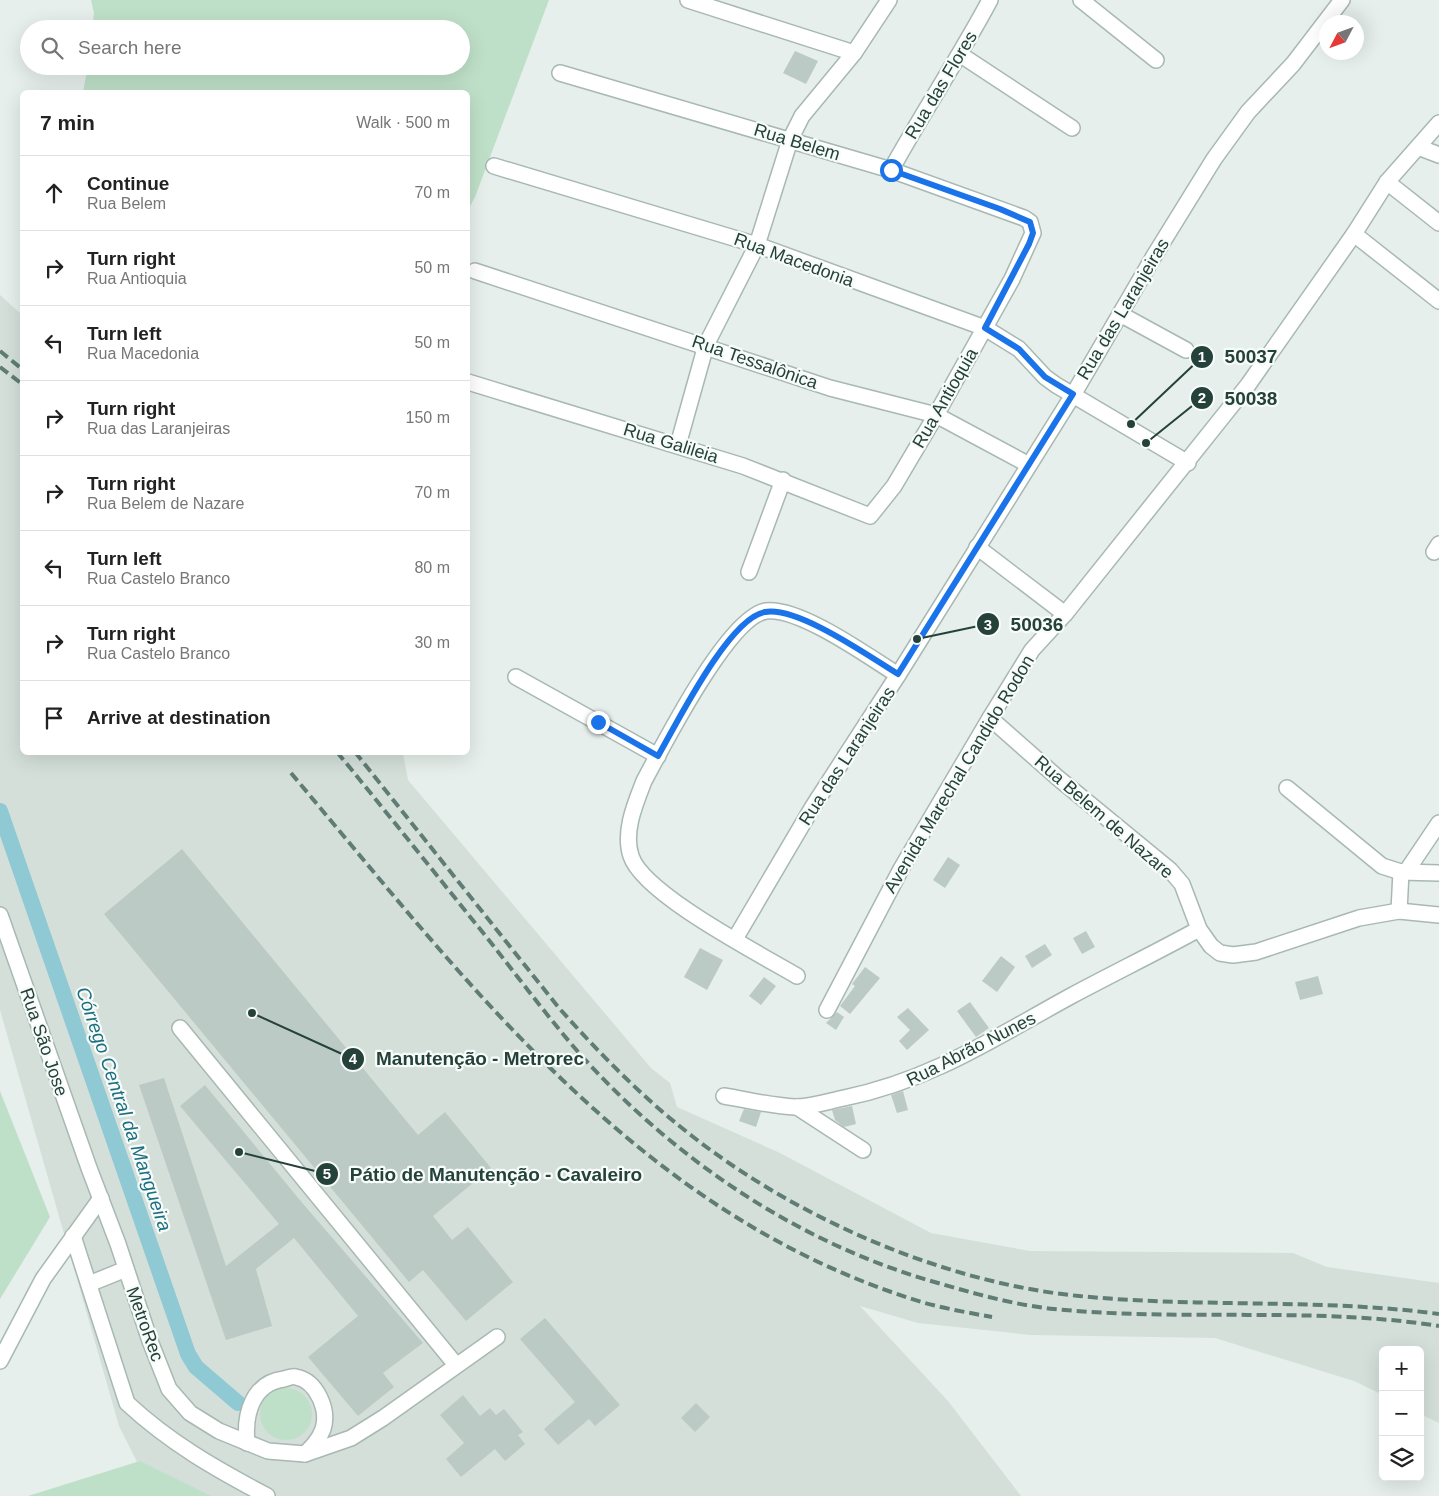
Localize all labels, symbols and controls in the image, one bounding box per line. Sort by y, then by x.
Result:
north arrow [1319,15,1364,60]
search box [20,20,470,75]
street label: Rua das Flores [901,28,981,142]
icon: search [38,34,66,62]
text: Search here [78,37,182,58]
text: 7 min [40,111,95,134]
text: Walk · 500 m [356,114,450,131]
street label: Rua Belem [751,119,843,165]
route start [880,159,903,182]
text: Continue [87,173,169,194]
icon: ahead [40,179,68,207]
text: 70 m [414,184,450,201]
text: Rua Belem [87,195,166,212]
street label: Rua Macedonia [731,229,858,291]
street label: Rua das Laranjeiras [1073,235,1173,383]
text: Turn right [87,248,175,269]
icon: right [40,254,68,282]
text: 50 m [414,259,450,276]
text: Rua Antioquia [87,270,187,287]
text: Turn left [87,323,162,344]
icon: left [40,329,68,357]
street label: Rua Tessalônica [689,331,821,393]
text: 50 m [414,334,450,351]
callout: 50037 [1190,340,1288,374]
street label: Rua Antioquia [908,344,982,452]
text: Rua Macedonia [87,345,199,362]
text: 50037 [1225,346,1277,367]
text: 1 [1198,348,1206,365]
callout: 50038 [1189,381,1287,415]
text: 50038 [1225,388,1277,409]
text: 2 [1198,389,1206,406]
text: Turn right [87,398,175,419]
icon: right [40,404,68,432]
text: 150 m [406,409,450,426]
street label: Rua Galileia [621,419,722,467]
text: Rua das Laranjeiras [87,420,230,437]
text: Turn right [87,473,175,494]
icon: right [40,479,68,507]
text: 70 m [414,484,450,501]
text: Rua Belem de Nazare [87,495,244,512]
text: Turn left [87,548,162,569]
icon: left [40,554,68,582]
text: 80 m [414,559,450,576]
text: Rua Castelo Branco [87,570,230,587]
callout: 50036 [975,607,1073,641]
text: 50036 [1011,614,1063,635]
text: 3 [984,616,992,633]
text: Turn right [87,623,175,644]
icon: right [40,629,68,657]
text: 30 m [414,634,450,651]
text: Rua Castelo Branco [87,645,230,662]
street label: Avenida Marechal Candido Rodon [880,651,1038,897]
street label: Rua das Laranjeiras [795,683,899,829]
icon: arrive [40,704,68,732]
text: Arrive at destination [87,707,271,728]
route end [587,711,610,734]
street label: Rua Belem de Nazare [1031,751,1177,883]
water label: Córrego Central da Mangueira [72,984,176,1234]
street label: Rua São Jose [16,985,72,1099]
street label: Rua Abrão Nunes [903,1008,1039,1090]
callout: Manutenção - Metrorec [341,1042,594,1076]
text: Manutenção - Metrorec [376,1048,584,1069]
text: 4 [349,1050,358,1067]
callout: Pátio de Manutenção - Cavaleiro [314,1157,652,1191]
text: Pátio de Manutenção - Cavaleiro [350,1164,642,1185]
text: 5 [323,1165,331,1182]
street label: MetroRec [122,1284,168,1364]
map controls [1379,1346,1424,1481]
button: + [1379,1346,1424,1391]
button: − [1379,1391,1424,1436]
button: layers [1379,1436,1424,1481]

